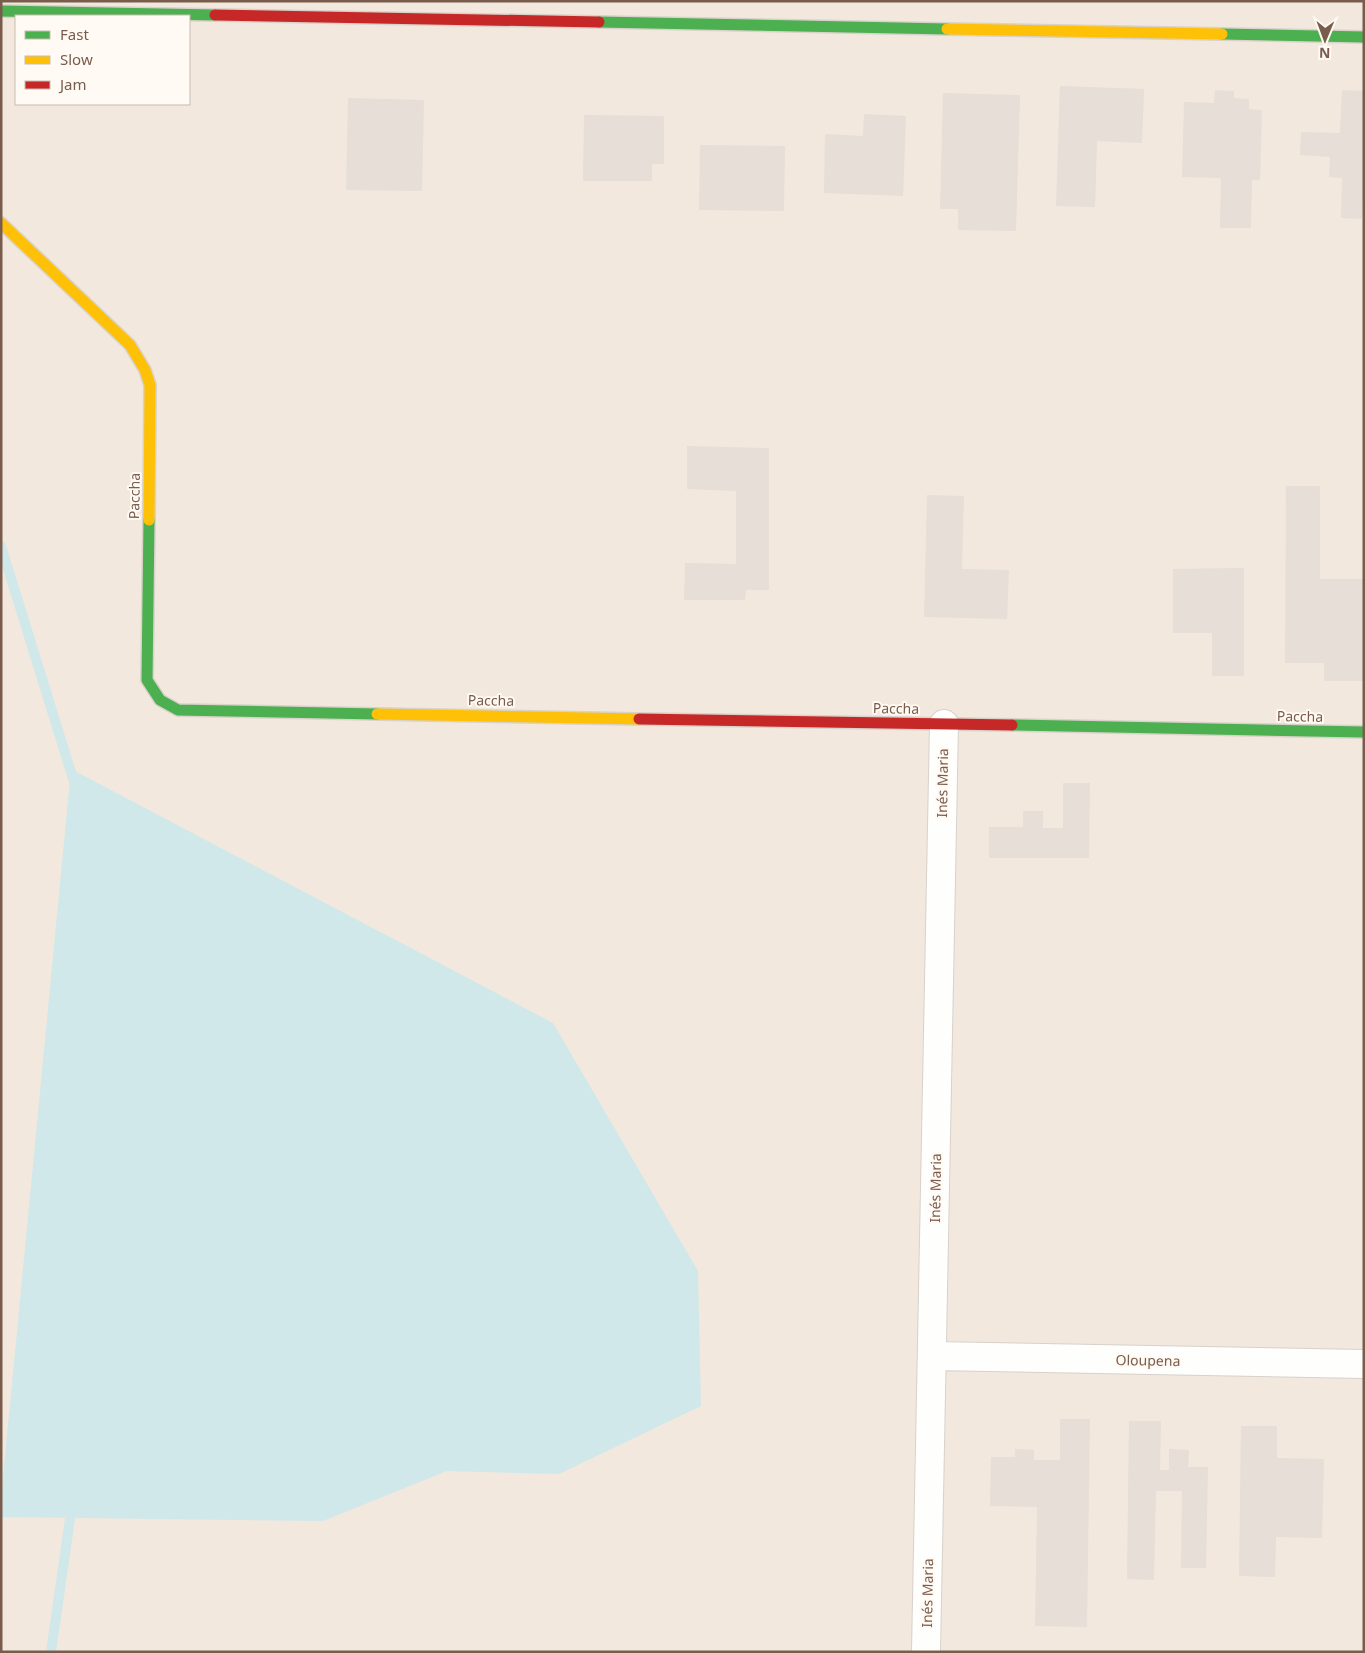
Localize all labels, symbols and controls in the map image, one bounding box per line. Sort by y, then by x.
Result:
legend [15,15,190,105]
north arrow [1300,15,1350,65]
text: Fast [60,24,89,44]
text: N [1319,44,1331,63]
text: Slow [60,49,93,69]
text: Jam [58,74,87,94]
street label: Paccha [124,473,144,519]
street label: Paccha [468,690,514,710]
street label: Paccha [873,698,919,718]
street label: Paccha [1277,706,1323,726]
street label: Inés Maria [932,748,952,818]
street label: Inés Maria [925,1153,945,1223]
street label: Oloupena [1115,1350,1181,1370]
street label: Inés Maria [917,1558,937,1628]

